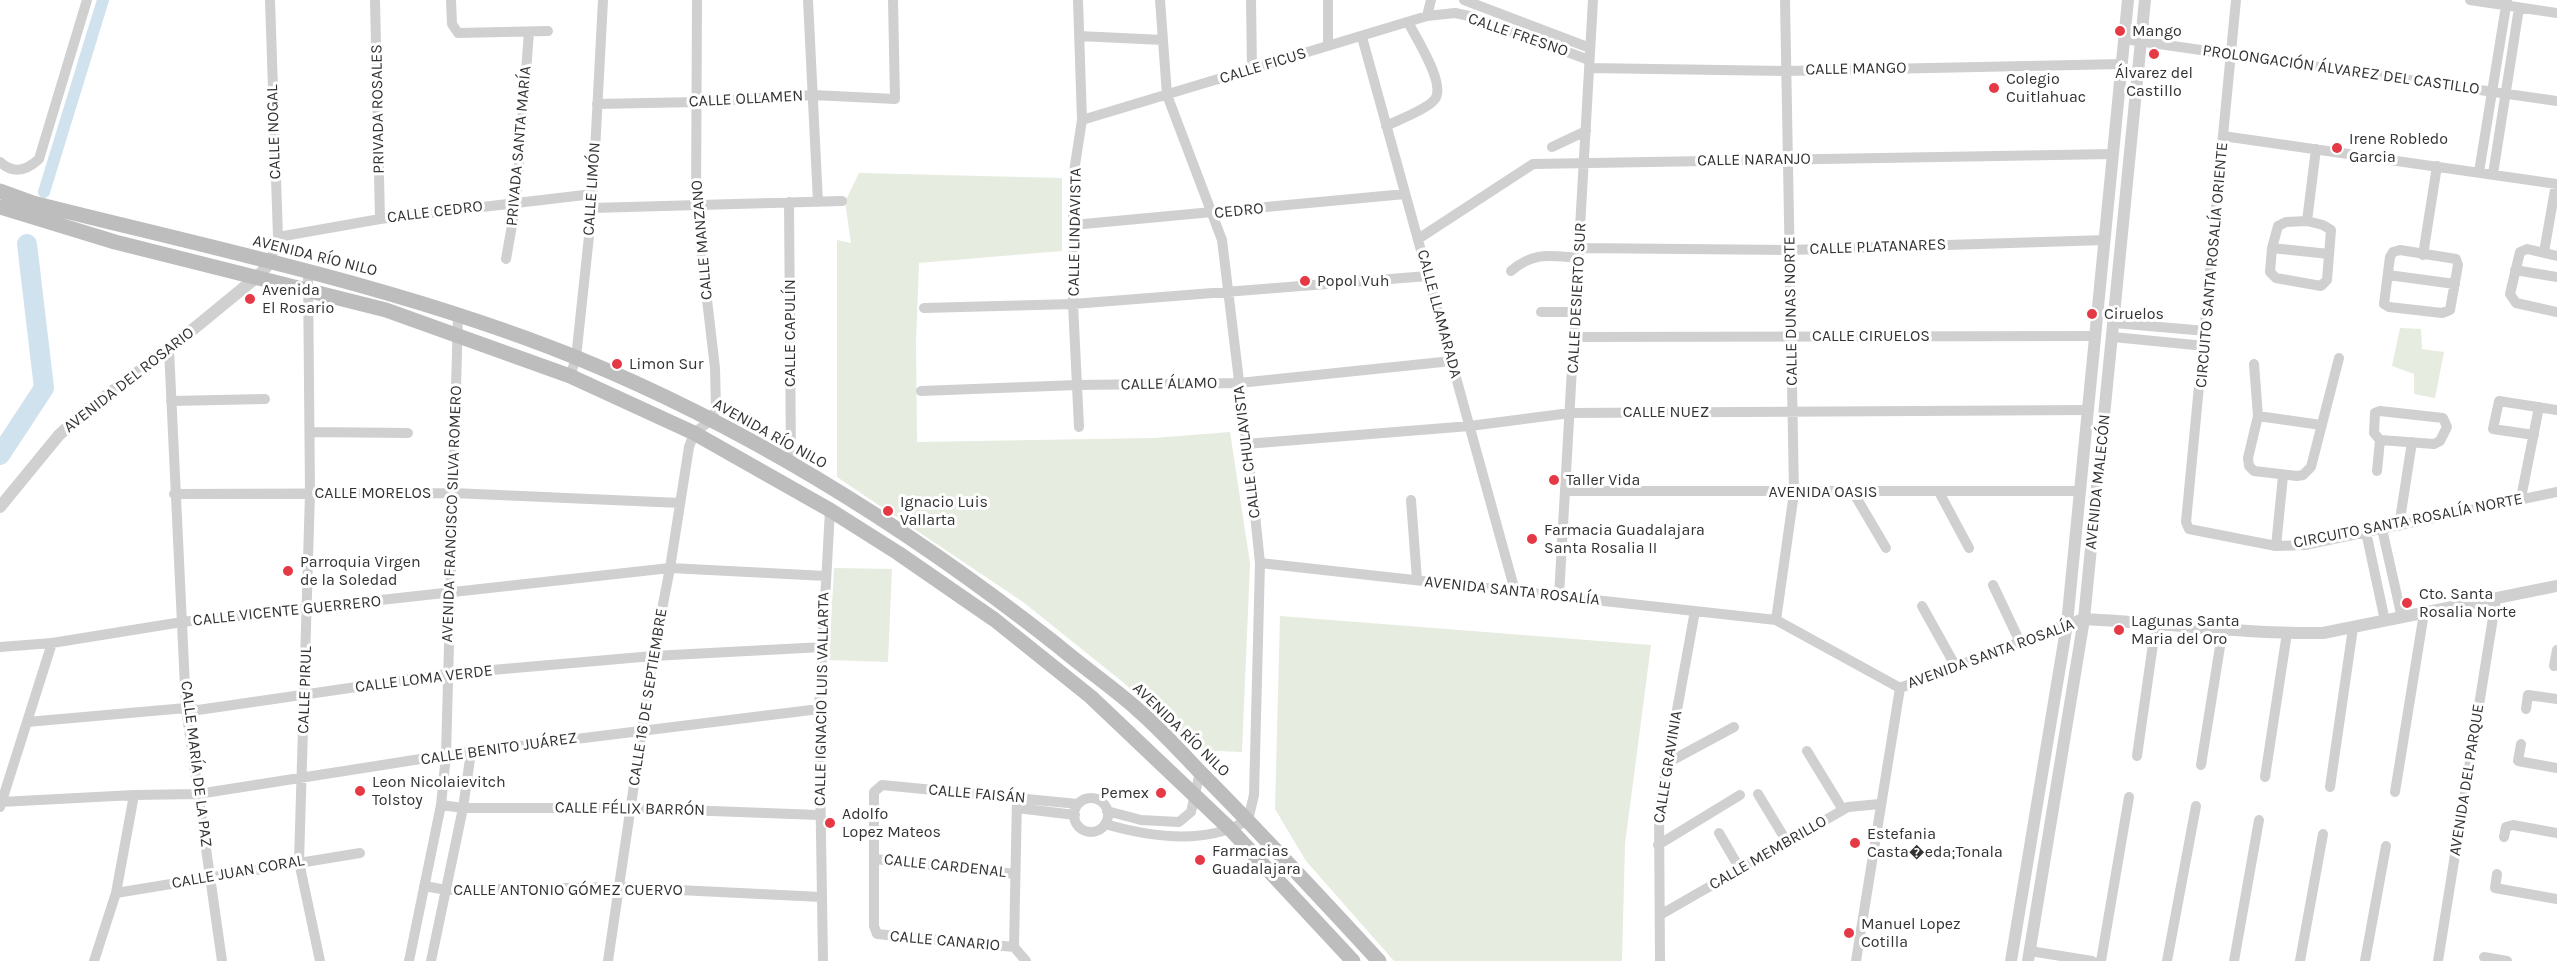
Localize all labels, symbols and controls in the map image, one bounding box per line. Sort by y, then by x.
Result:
street label: CALLE FRESNO [1465,9,1571,61]
place label: Mango [2132,21,2182,41]
marker: Mango [2113,24,2127,38]
street label: PROLONGACIÓN ÁLVAREZ DEL CASTILLO [2201,41,2481,99]
street label: PRIVADA ROSALES [367,44,389,174]
street label: CALLE FICUS [1217,44,1309,88]
marker: Álvarez del Castillo [2147,47,2161,61]
street label: CALLE MANGO [1805,59,1907,79]
place label: Álvarez del Castillo [2115,63,2193,101]
street label: PRIVADA SANTA MARÍA [502,65,536,227]
place label: Colegio Cuitlahuac [2006,69,2086,107]
marker: Colegio Cuitlahuac [1987,81,2001,95]
street label: CALLE NOGAL [263,84,285,180]
street label: CALLE OLLAMEN [688,86,804,112]
place label: Irene Robledo Garcia [2349,129,2448,167]
street label: CIRCUITO SANTA ROSALÍA ORIENTE [2192,141,2232,389]
marker: Irene Robledo Garcia [2330,141,2344,155]
street label: CALLE LIMÓN [579,142,605,236]
street label: CALLE NARANJO [1697,149,1811,171]
street label: CALLE LINDAVISTA [1064,168,1086,296]
street label: CALLE MANZANO [687,179,717,301]
street label: CALLE CEDRO [386,197,484,227]
street label: CEDRO [1213,199,1265,223]
street label: CALLE DESIERTO SUR [1563,222,1591,374]
street label: AVENIDA RÍO NILO [251,231,379,281]
street label: CALLE PLATANARES [1809,235,1947,259]
street label: CALLE DUNAS NORTE [1780,236,1802,386]
street label: CALLE LLAMARADA [1413,248,1465,380]
place label: Popol Vuh [1317,271,1389,291]
marker: Popol Vuh [1298,274,1312,288]
street label: CALLE CAPULÍN [780,279,800,387]
place label: Avenida El Rosario [262,280,334,318]
marker: Avenida El Rosario [243,292,257,306]
place label: Ciruelos [2104,304,2164,324]
marker: Ciruelos [2085,307,2099,321]
street label: AVENIDA DEL ROSARIO [60,323,198,437]
street label: CALLE CIRUELOS [1812,326,1930,346]
place label: Limon Sur [629,354,704,374]
marker: Limon Sur [610,357,624,371]
street label: CALLE ÁLAMO [1121,374,1217,394]
street label: AVENIDA FRANCISCO SILVA ROMERO [438,385,466,643]
street label: CALLE CHULAVISTA [1229,385,1265,519]
street label: AVENIDA RÍO NILO [710,395,830,473]
street label: CALLE NUEZ [1623,402,1709,422]
street label: AVENIDA MALECÓN [2081,413,2115,551]
place label: Taller Vida [1566,470,1640,490]
marker: Taller Vida [1547,473,1561,487]
street label: AVENIDA OASIS [1768,482,1878,502]
street label: CALLE MORELOS [315,483,431,503]
street label: CIRCUITO SANTA ROSALÍA NORTE [2292,489,2524,553]
place label: Ignacio Luis Vallarta [900,492,988,530]
marker: Ignacio Luis Vallarta [881,504,895,518]
place label: Farmacia Guadalajara Santa Rosalia II [1544,520,1705,558]
marker: Farmacia Guadalajara Santa Rosalia II [1525,532,1539,546]
place label: Parroquia Virgen de la Soledad [300,552,421,590]
marker: Parroquia Virgen de la Soledad [281,564,295,578]
street label: AVENIDA SANTA ROSALÍA [1423,572,1601,610]
place label: Cto. Santa Rosalia Norte [2419,584,2516,622]
street label: CALLE VICENTE GUERRERO [192,592,382,630]
street label: CALLE IGNACIO LUIS VALLARTA [811,592,833,806]
marker: Cto. Santa Rosalia Norte [2400,596,2414,610]
street label: CALLE 16 DE SEPTIEMBRE [624,607,672,787]
place label: Lagunas Santa Maria del Oro [2131,611,2240,649]
street label: AVENIDA SANTA ROSALÍA [1905,615,2077,693]
marker: Lagunas Santa Maria del Oro [2112,623,2126,637]
street label: CALLE PIRUL [294,646,316,734]
street label: CALLE LOMA VERDE [354,661,494,697]
street label: AVENIDA RÍO NILO [1129,679,1233,781]
street label: CALLE MARÍA DE LA PAZ [176,680,216,848]
street label: AVENIDA DEL PARQUE [2446,703,2488,857]
street label: CALLE GRAVINIA [1650,709,1686,825]
street label: CALLE BENITO JUÁREZ [420,729,578,769]
place label: Leon Nicolaievitch Tolstoy [372,772,506,810]
street label: CALLE FAISÁN [927,780,1027,808]
place label: Pemex [1101,783,1149,803]
marker: Leon Nicolaievitch Tolstoy [353,784,367,798]
marker: Pemex [1154,786,1168,800]
street label: CALLE FÉLIX BARRÓN [555,798,705,820]
place label: Adolfo Lopez Mateos [842,804,941,842]
street label: CALLE MEMBRILLO [1706,812,1830,894]
marker: Adolfo Lopez Mateos [823,816,837,830]
place label: Estefania Casta�eda;Tonala [1867,824,2003,862]
marker: Estefania Casta�eda;Tonala [1848,836,1862,850]
place label: Farmacias Guadalajara [1212,841,1301,879]
street label: CALLE CARDENAL [883,850,1007,882]
street label: CALLE JUAN CORAL [170,851,306,893]
marker: Farmacias Guadalajara [1193,853,1207,867]
street label: CALLE ANTONIO GÓMEZ CUERVO [453,880,683,900]
place label: Manuel Lopez Cotilla [1861,914,1961,952]
marker: Manuel Lopez Cotilla [1842,926,1856,940]
street label: CALLE CANARIO [889,927,1001,955]

